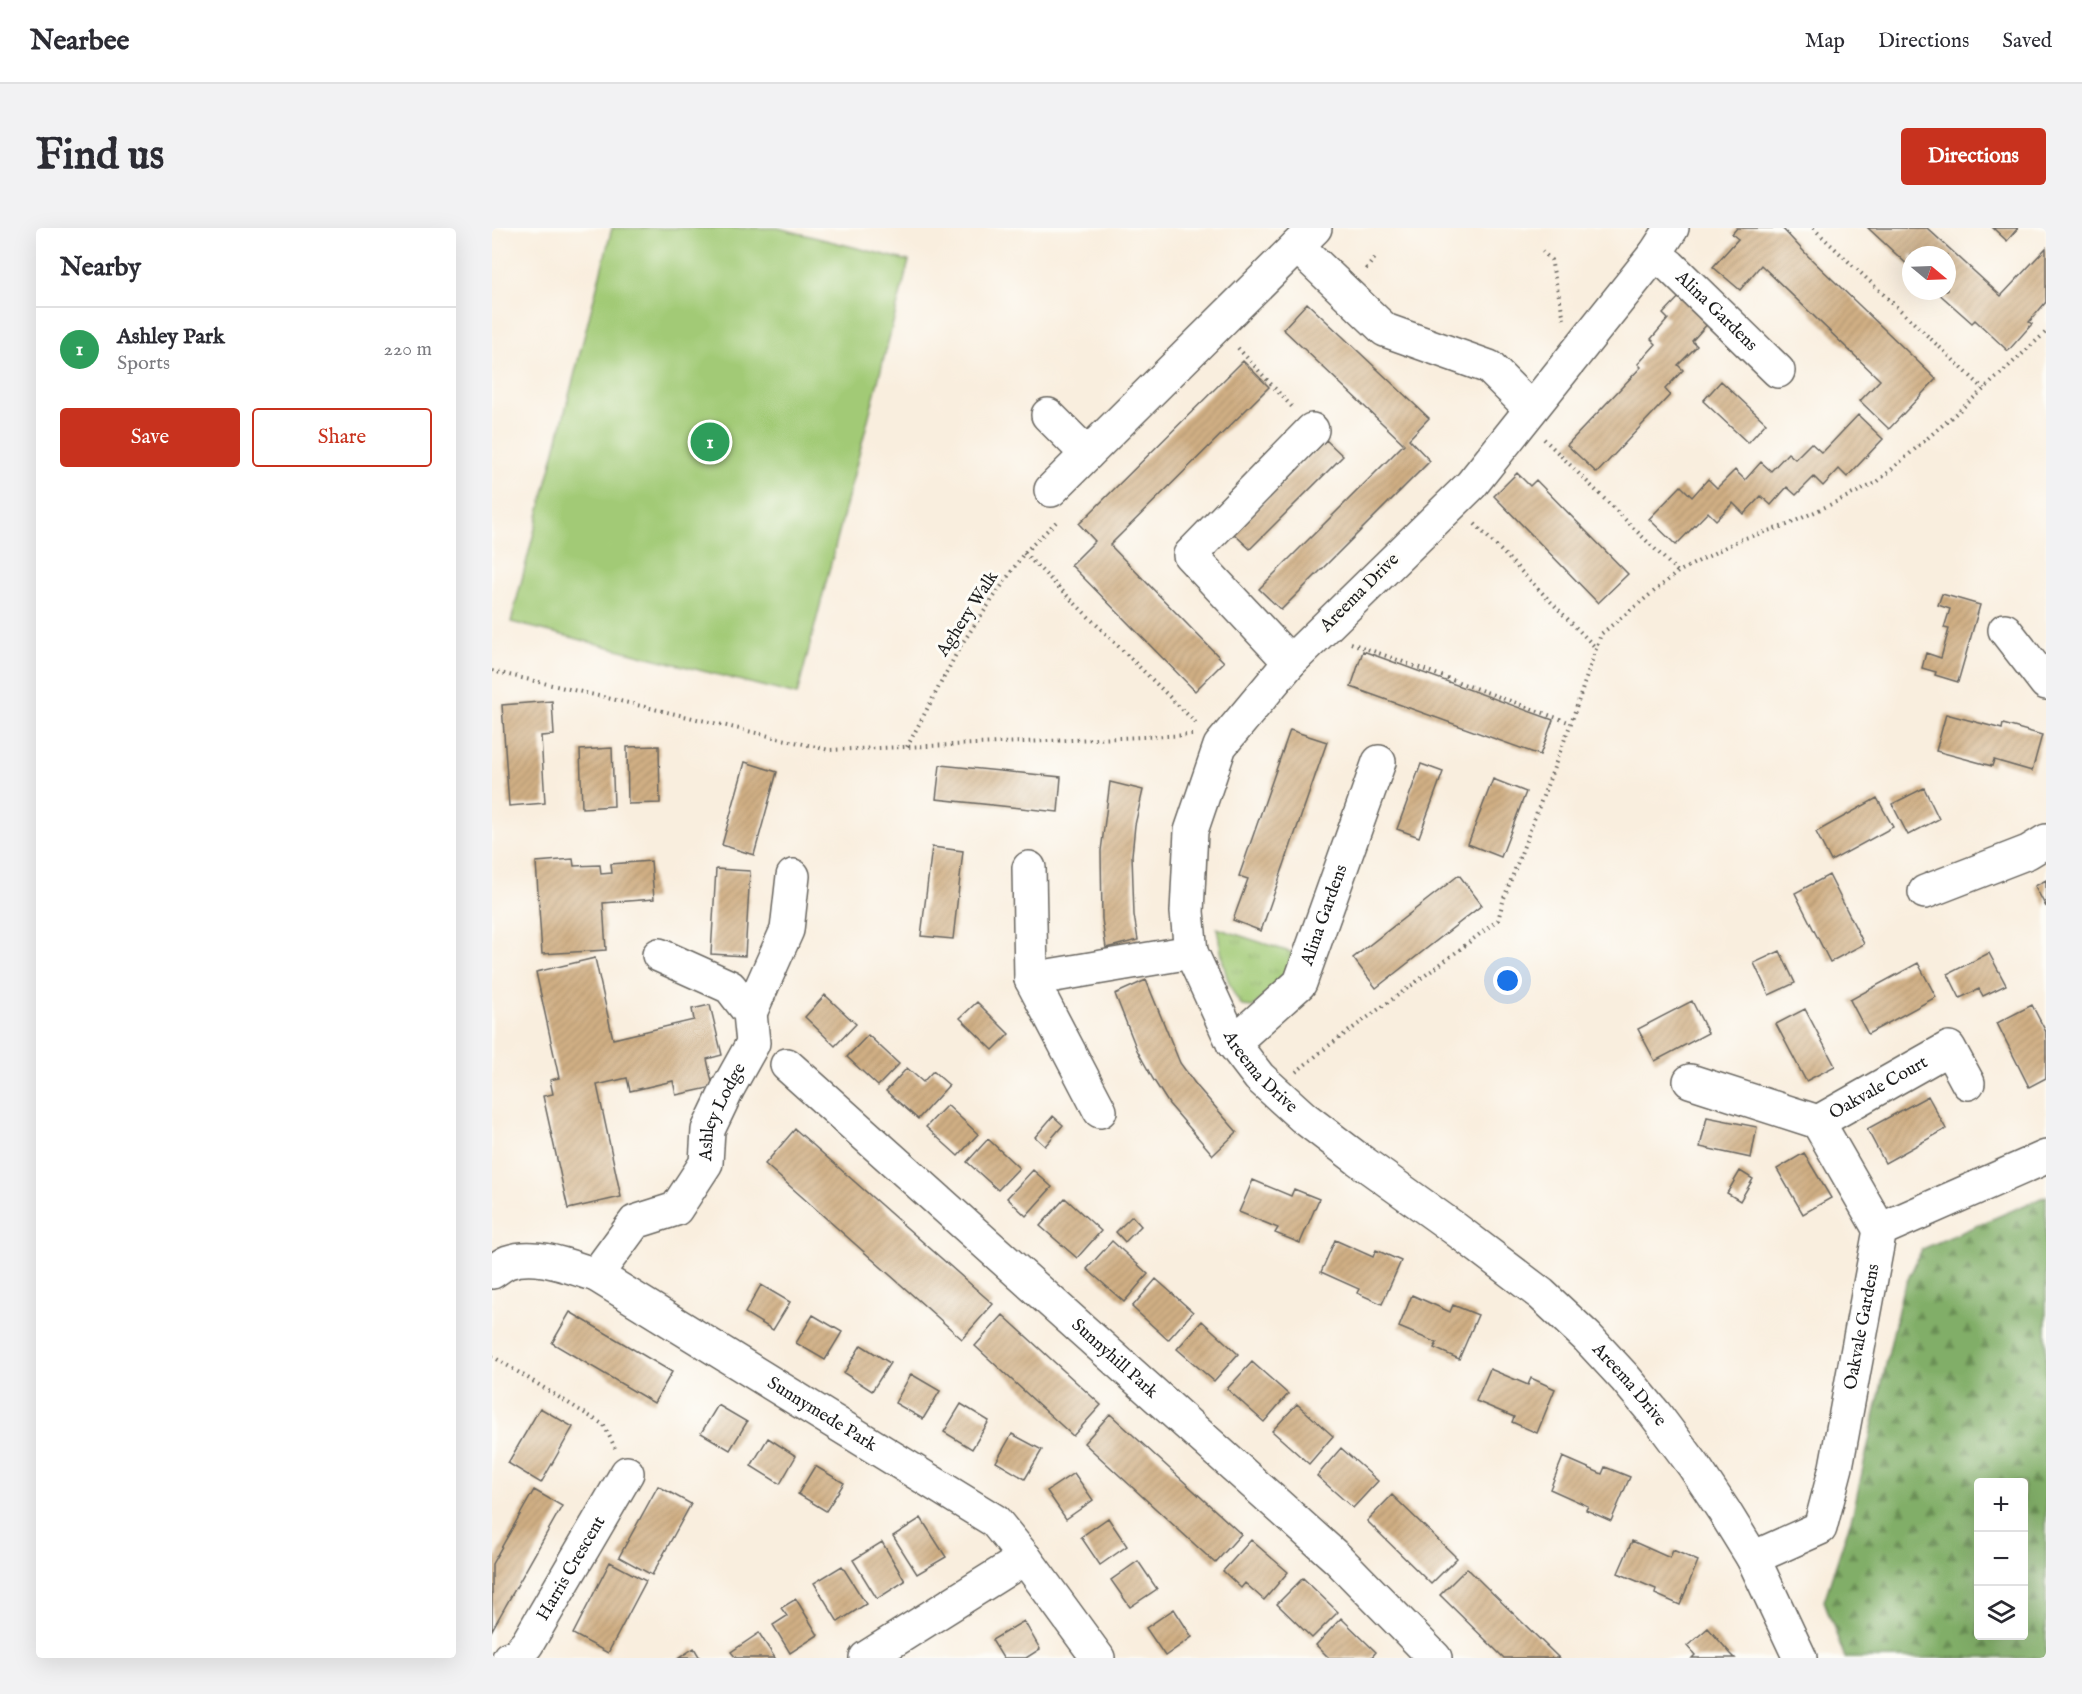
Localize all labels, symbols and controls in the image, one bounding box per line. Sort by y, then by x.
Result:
text: Nearbee [30,24,129,59]
text: Map [1805,28,1845,55]
text: Directions [1878,28,1969,55]
text: Saved [2002,28,2052,55]
button: Directions [1901,128,2046,185]
text: Find us [36,130,164,183]
north arrow [1902,246,1956,300]
text: Nearby [60,251,141,284]
street label: Alina Gardens [1670,265,1762,356]
text: Ashley Park [117,323,225,351]
text: 1 [76,337,83,362]
text: 220 m [384,337,432,362]
text: Sports [117,351,170,376]
button: Save [60,408,240,467]
button: Share [252,408,432,467]
pin: 1 [690,420,730,464]
street label: Areema Drive [1315,549,1404,638]
street label: Aghery Walk [931,567,1004,662]
street label: Alina Gardens [1295,861,1353,970]
your location [1493,966,1522,995]
street label: Areema Drive [1217,1027,1303,1118]
street label: Oakvale Court [1825,1051,1932,1125]
street label: Ashley Lodge [695,1059,751,1163]
street label: Oakvale Gardens [1839,1262,1885,1392]
street label: Sunnyhill Park [1066,1314,1163,1404]
street label: Areema Drive [1586,1338,1672,1431]
street label: Sunnymede Park [763,1372,881,1457]
map controls [1974,1478,2028,1640]
button: + [1974,1478,2028,1532]
street label: Harris Crescent [532,1512,611,1625]
button: − [1974,1532,2028,1586]
button: layers [1974,1586,2028,1640]

